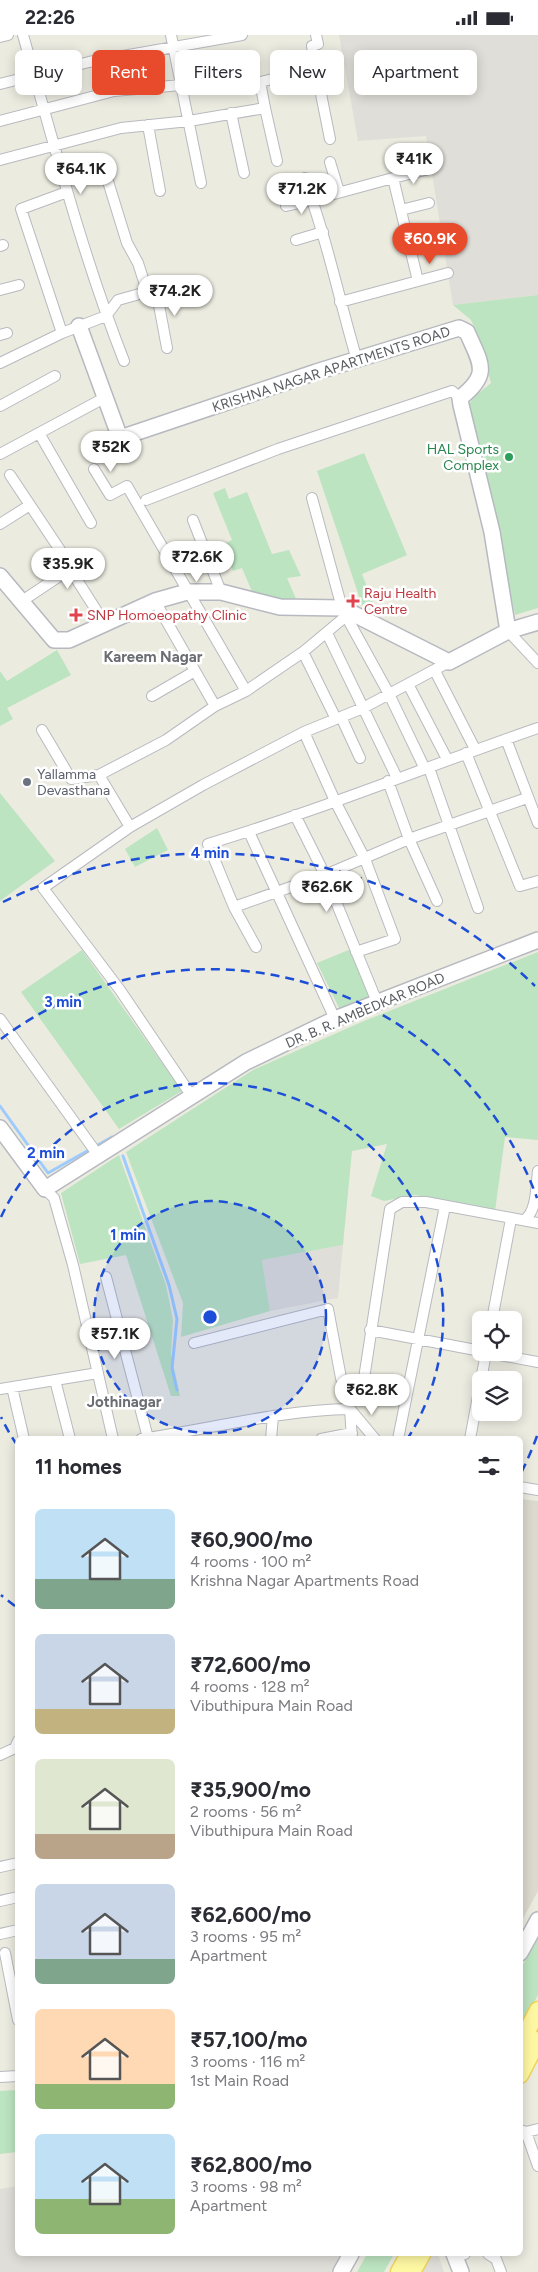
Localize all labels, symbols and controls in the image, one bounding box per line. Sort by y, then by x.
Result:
text: 22:26 [25,6,75,29]
chip: Buy [15,50,82,95]
chip: Rent [92,50,165,95]
chip: Filters [175,50,260,95]
chip: New [270,50,344,95]
chip: Apartment [354,50,477,95]
pin: ₹41K [384,143,444,185]
text: ₹41K [395,149,433,168]
pin: ₹64.1K [40,153,122,195]
text: ₹64.1K [56,159,106,178]
pin: ₹71.2K [261,173,343,215]
text: ₹71.2K [277,179,327,198]
pin: ₹60.9K [389,223,471,265]
text: ₹60.9K [403,229,457,248]
pin: ₹74.2K [134,275,216,317]
text: ₹74.2K [149,281,201,300]
street label: KRISHNA NAGAR APARTMENTS ROAD [210,323,452,416]
pin: ₹52K [81,431,141,473]
text: ₹52K [92,437,130,456]
place label: HAL Sports Complex [427,441,499,474]
marker: HAL Sports Complex [503,451,515,463]
pin: ₹72.6K [156,541,238,583]
pin: ₹35.9K [27,547,109,590]
text: ₹72.6K [171,547,223,566]
text: ₹35.9K [42,554,94,573]
place label: Raju Health Centre [364,585,437,618]
marker: Raju Health Centre [346,594,360,608]
place label: SNP Homoeopathy Clinic [87,607,247,624]
marker: SNP Homoeopathy Clinic [69,608,83,622]
district label: Kareem Nagar [104,648,203,666]
place label: Yallamma Devasthana [37,766,110,799]
marker: Yallamma Devasthana [21,776,33,788]
text: 4 min [191,844,229,862]
pin: ₹62.6K [286,871,368,913]
text: ₹62.6K [301,877,353,896]
street label: DR. B. R. AMBEDKAR ROAD [283,969,448,1052]
text: 3 min [44,993,82,1011]
text: 2 min [27,1144,65,1162]
text: 1 min [110,1226,146,1244]
centre of rings [201,1308,219,1326]
map controls [472,1311,522,1421]
button: locate [472,1311,522,1361]
pin: ₹57.1K [74,1317,156,1360]
text: ₹57.1K [90,1324,140,1343]
button: layers [472,1371,522,1421]
pin: ₹62.8K [331,1373,413,1416]
text: ₹62.8K [346,1380,398,1399]
district label: Jothinagar [87,1393,162,1411]
icon: filters [475,1452,503,1480]
text: 11 homes [35,1454,122,1479]
text: ₹60,900/mo [190,1527,313,1552]
icon: home [75,1529,135,1589]
text: 4 rooms · 100 m² [190,1552,311,1571]
text: Krishna Nagar Apartments Road [190,1571,419,1590]
text: ₹72,600/mo [190,1652,311,1677]
icon: home [75,1654,135,1714]
text: 4 rooms · 128 m² [190,1677,310,1696]
text: Vibuthipura Main Road [190,1696,353,1715]
text: ₹35,900/mo [190,1777,311,1802]
icon: home [75,1779,135,1839]
text: 2 rooms · 56 m² [190,1802,302,1821]
text: Vibuthipura Main Road [190,1821,353,1840]
text: ₹62,600/mo [190,1902,311,1927]
icon: home [75,1904,135,1964]
text: 3 rooms · 95 m² [190,1927,301,1946]
text: Apartment [190,1946,267,1965]
text: ₹57,100/mo [190,2027,308,2052]
icon: home [75,2029,135,2089]
text: 3 rooms · 116 m² [190,2052,305,2071]
text: 1st Main Road [190,2071,289,2090]
text: ₹62,800/mo [190,2152,312,2177]
icon: home [75,2154,135,2214]
text: 3 rooms · 98 m² [190,2177,302,2196]
text: Apartment [190,2196,267,2215]

